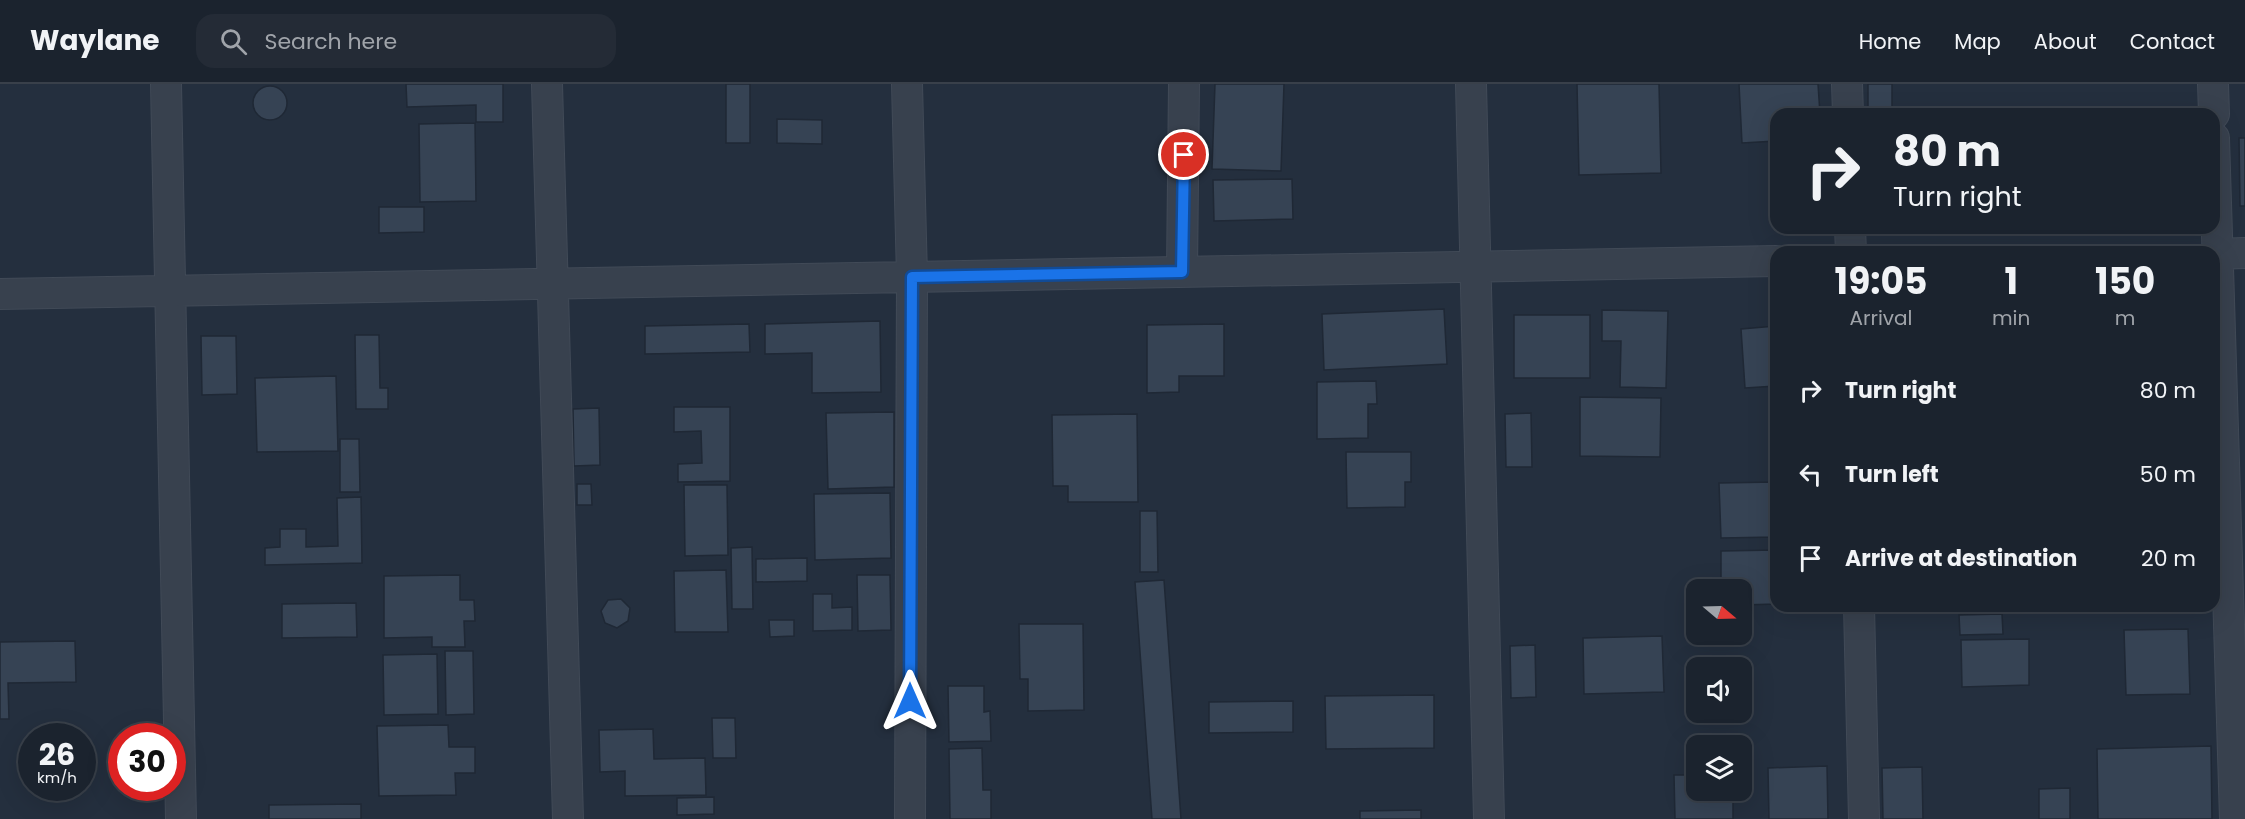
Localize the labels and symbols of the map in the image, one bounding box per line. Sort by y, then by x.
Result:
pin [1158,129,1209,180]
north arrow [1686,579,1752,645]
position arrow [878,669,942,733]
speed limit sign: 30 [108,723,186,801]

